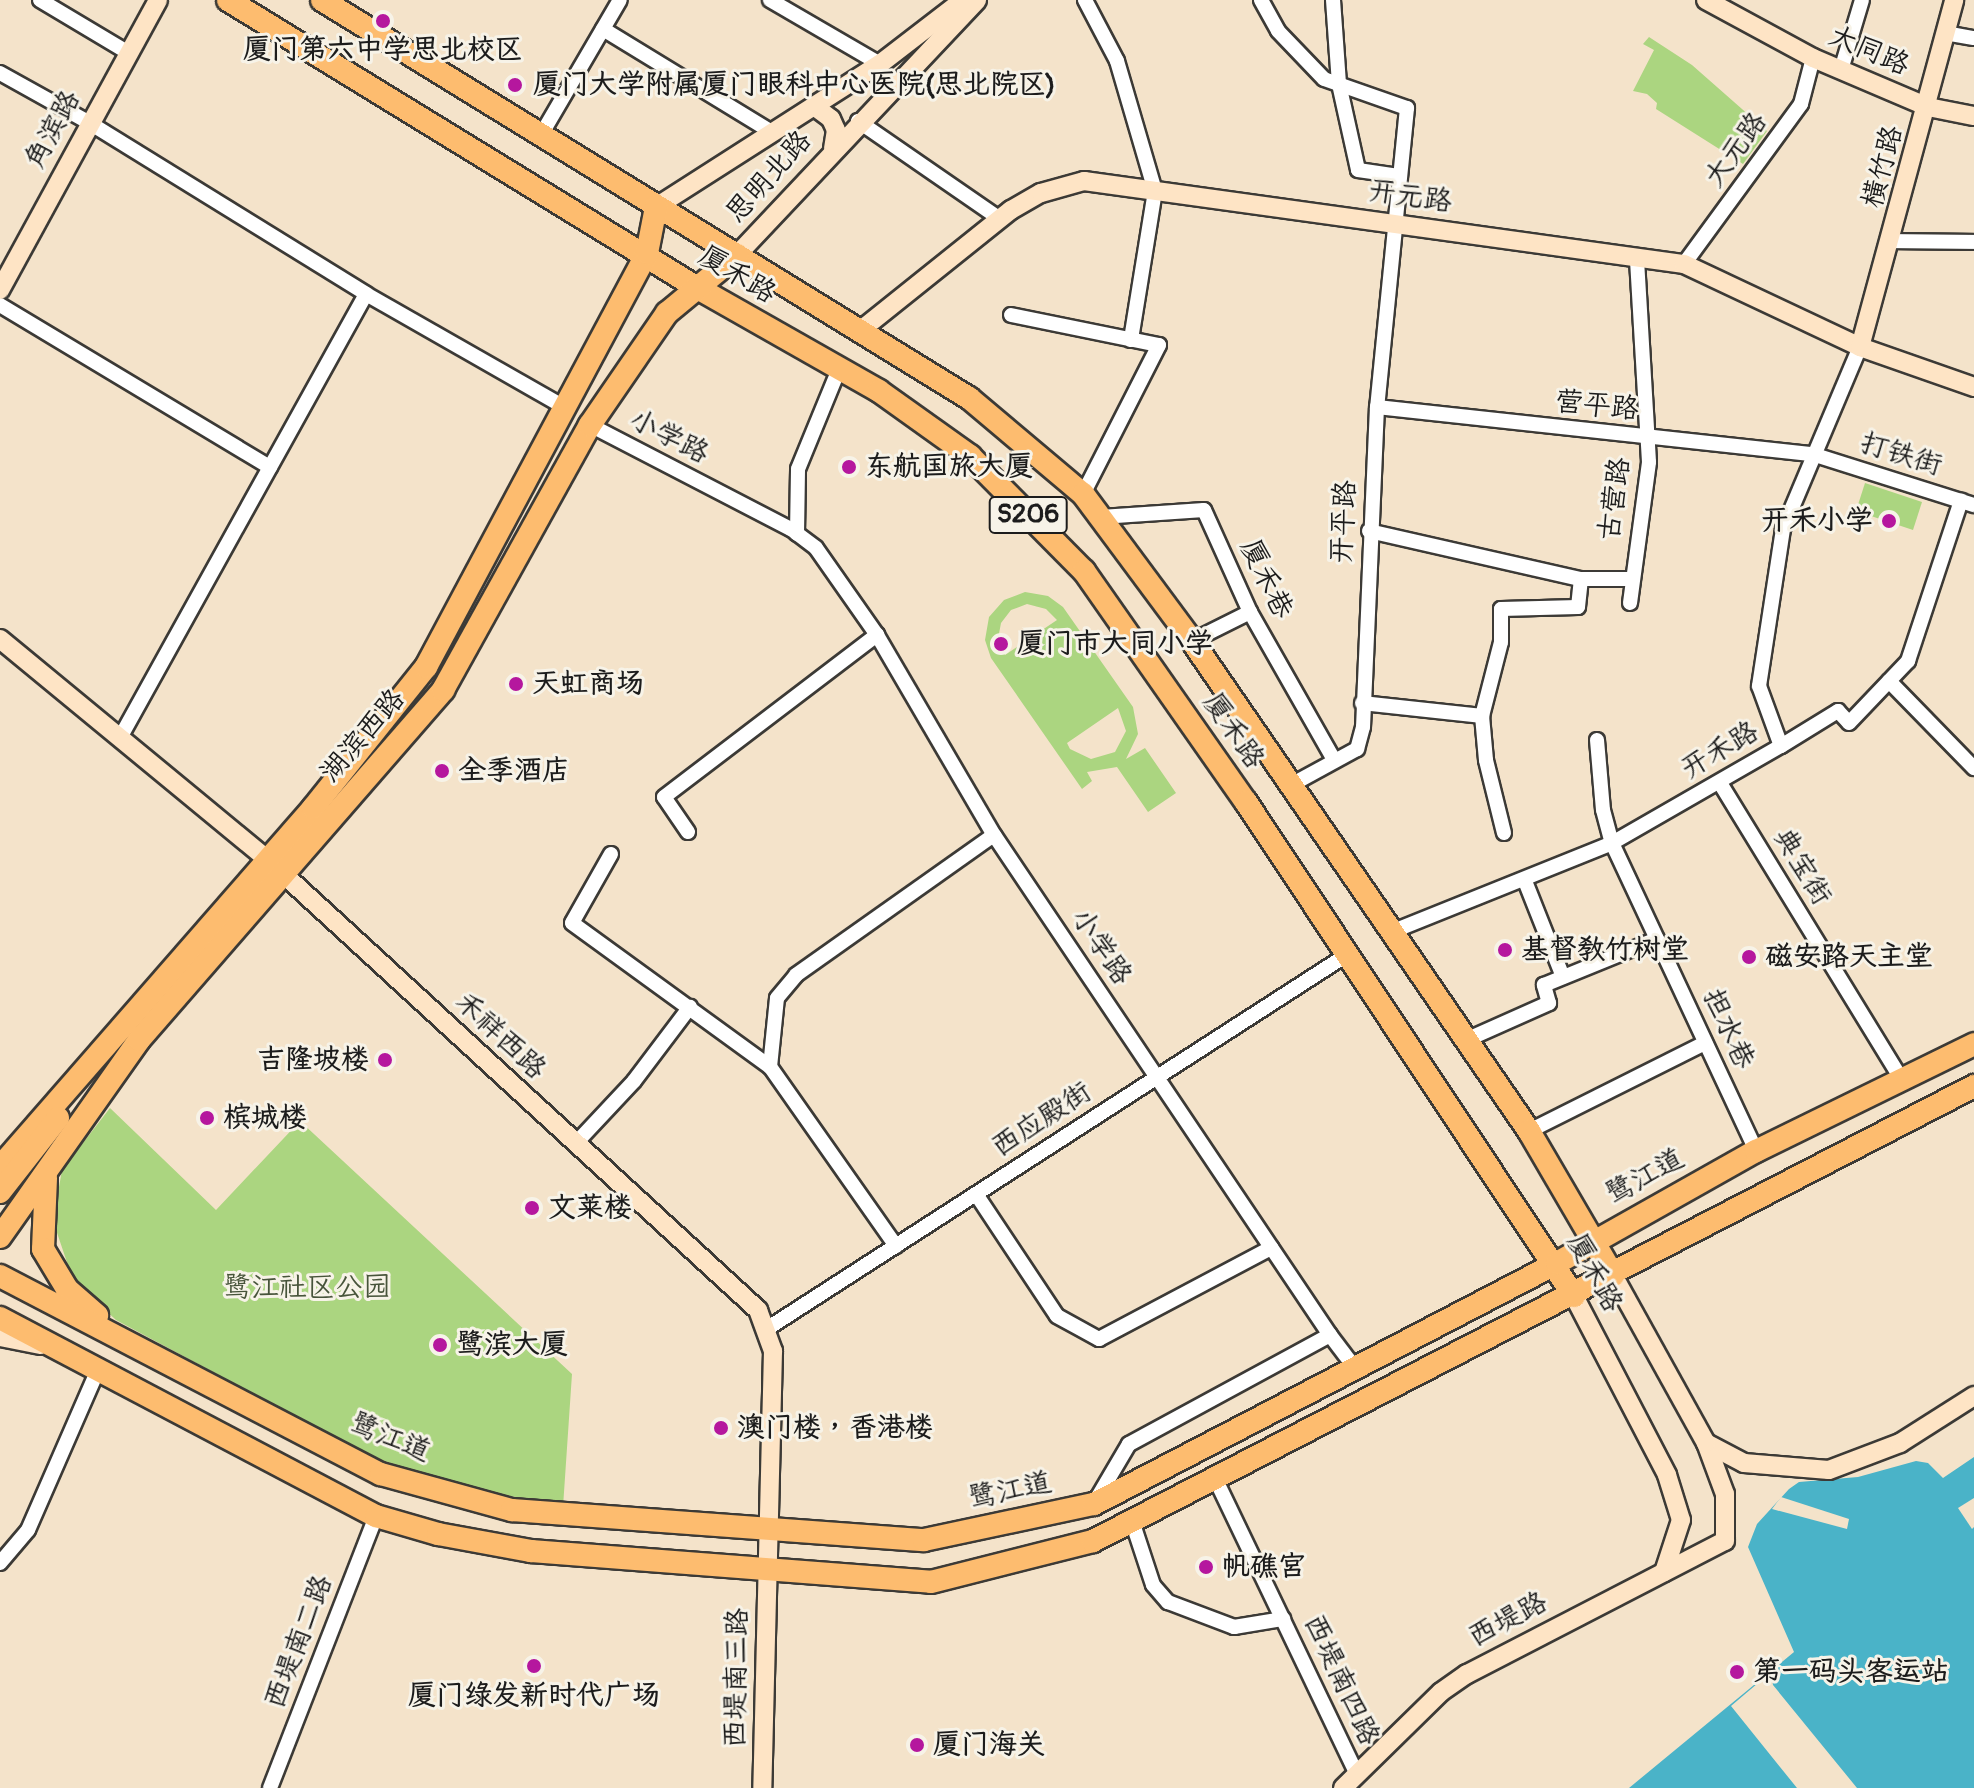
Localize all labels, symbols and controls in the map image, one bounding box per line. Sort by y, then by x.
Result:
marker: 厦门第六中学思北校区 [374,12,392,30]
street label: 大同路 [1824,19,1914,83]
place label: 厦门第六中学思北校区 [243,33,523,67]
place label: 厦门大学附属厦门眼科中心医院(思北院区) [533,68,1056,102]
marker: 厦门大学附属厦门眼科中心医院(思北院区) [504,74,526,96]
street label: 角滨路 [18,85,88,175]
street label: 大元路 [1698,106,1774,194]
street label: 横竹路 [1856,122,1910,212]
street label: 思明北路 [719,124,819,230]
street label: 开元路 [1366,175,1454,219]
street label: 厦禾路 [692,239,782,311]
street label: 营平路 [1553,385,1641,427]
street label: 小学路 [624,403,714,471]
street label: 打铁街 [1856,427,1946,483]
place label: 东航国旅大厦 [865,450,1033,484]
street label: 古营路 [1593,455,1637,543]
marker: 东航国旅大厦 [840,458,858,476]
street label: 开平路 [1325,479,1363,565]
road number: S206 [988,493,1068,537]
place label: 开禾小学 [1761,504,1873,538]
marker: 开禾小学 [1880,512,1898,530]
street label: 厦禾巷 [1232,534,1300,624]
place label: 厦门市大同小学 [1017,627,1213,661]
marker: 厦门市大同小学 [992,635,1010,653]
place label: 天虹商场 [532,667,644,701]
marker: 天虹商场 [507,675,525,693]
street label: 湖滨西路 [314,683,412,789]
street label: 厦禾路 [1195,687,1271,775]
street label: 开禾路 [1675,715,1765,787]
place label: 全季酒店 [458,754,570,788]
marker: 全季酒店 [433,762,451,780]
street label: 典宝街 [1766,822,1838,912]
street label: 小学路 [1064,903,1138,991]
place label: 基督教竹树堂 [1521,933,1689,967]
place label: 磁安路天主堂 [1765,940,1933,974]
marker: 基督教竹树堂 [1496,941,1514,959]
marker: 磁安路天主堂 [1740,948,1758,966]
street label: 担水巷 [1695,984,1761,1074]
street label: 禾祥西路 [448,986,552,1086]
place label: 吉隆坡楼 [257,1043,369,1077]
marker: 吉隆坡楼 [376,1051,394,1069]
street label: 西应殿街 [986,1075,1098,1165]
place label: 槟城楼 [223,1101,307,1135]
marker: 槟城楼 [198,1109,216,1127]
street label: 鹭江道 [1600,1142,1690,1212]
place label: 文莱楼 [548,1191,632,1225]
marker: 文莱楼 [523,1199,541,1217]
street label: 厦禾路 [1559,1228,1629,1318]
park label: 鹭江社区公园 [223,1271,391,1305]
place label: 鹭滨大厦 [456,1328,568,1362]
marker: 鹭滨大厦 [431,1336,449,1354]
street label: 鹭江道 [345,1407,435,1469]
place label: 澳门楼，香港楼 [737,1411,933,1445]
marker: 澳门楼，香港楼 [712,1419,730,1437]
street label: 鹭江道 [965,1466,1055,1516]
place label: 帆礁宫 [1222,1550,1306,1584]
marker: 帆礁宫 [1197,1558,1215,1576]
street label: 西堤南二路 [258,1571,340,1713]
street label: 西堤路 [1463,1585,1553,1655]
street label: 西堤南三路 [719,1608,755,1748]
street label: 西堤南四路 [1296,1609,1386,1751]
place label: 第一码头客运站 [1753,1655,1949,1689]
marker: 厦门绿发新时代广场 [525,1657,543,1675]
marker: 第一码头客运站 [1728,1663,1746,1681]
place label: 厦门绿发新时代广场 [408,1679,660,1713]
place label: 厦门海关 [933,1728,1045,1762]
marker: 厦门海关 [908,1736,926,1754]

